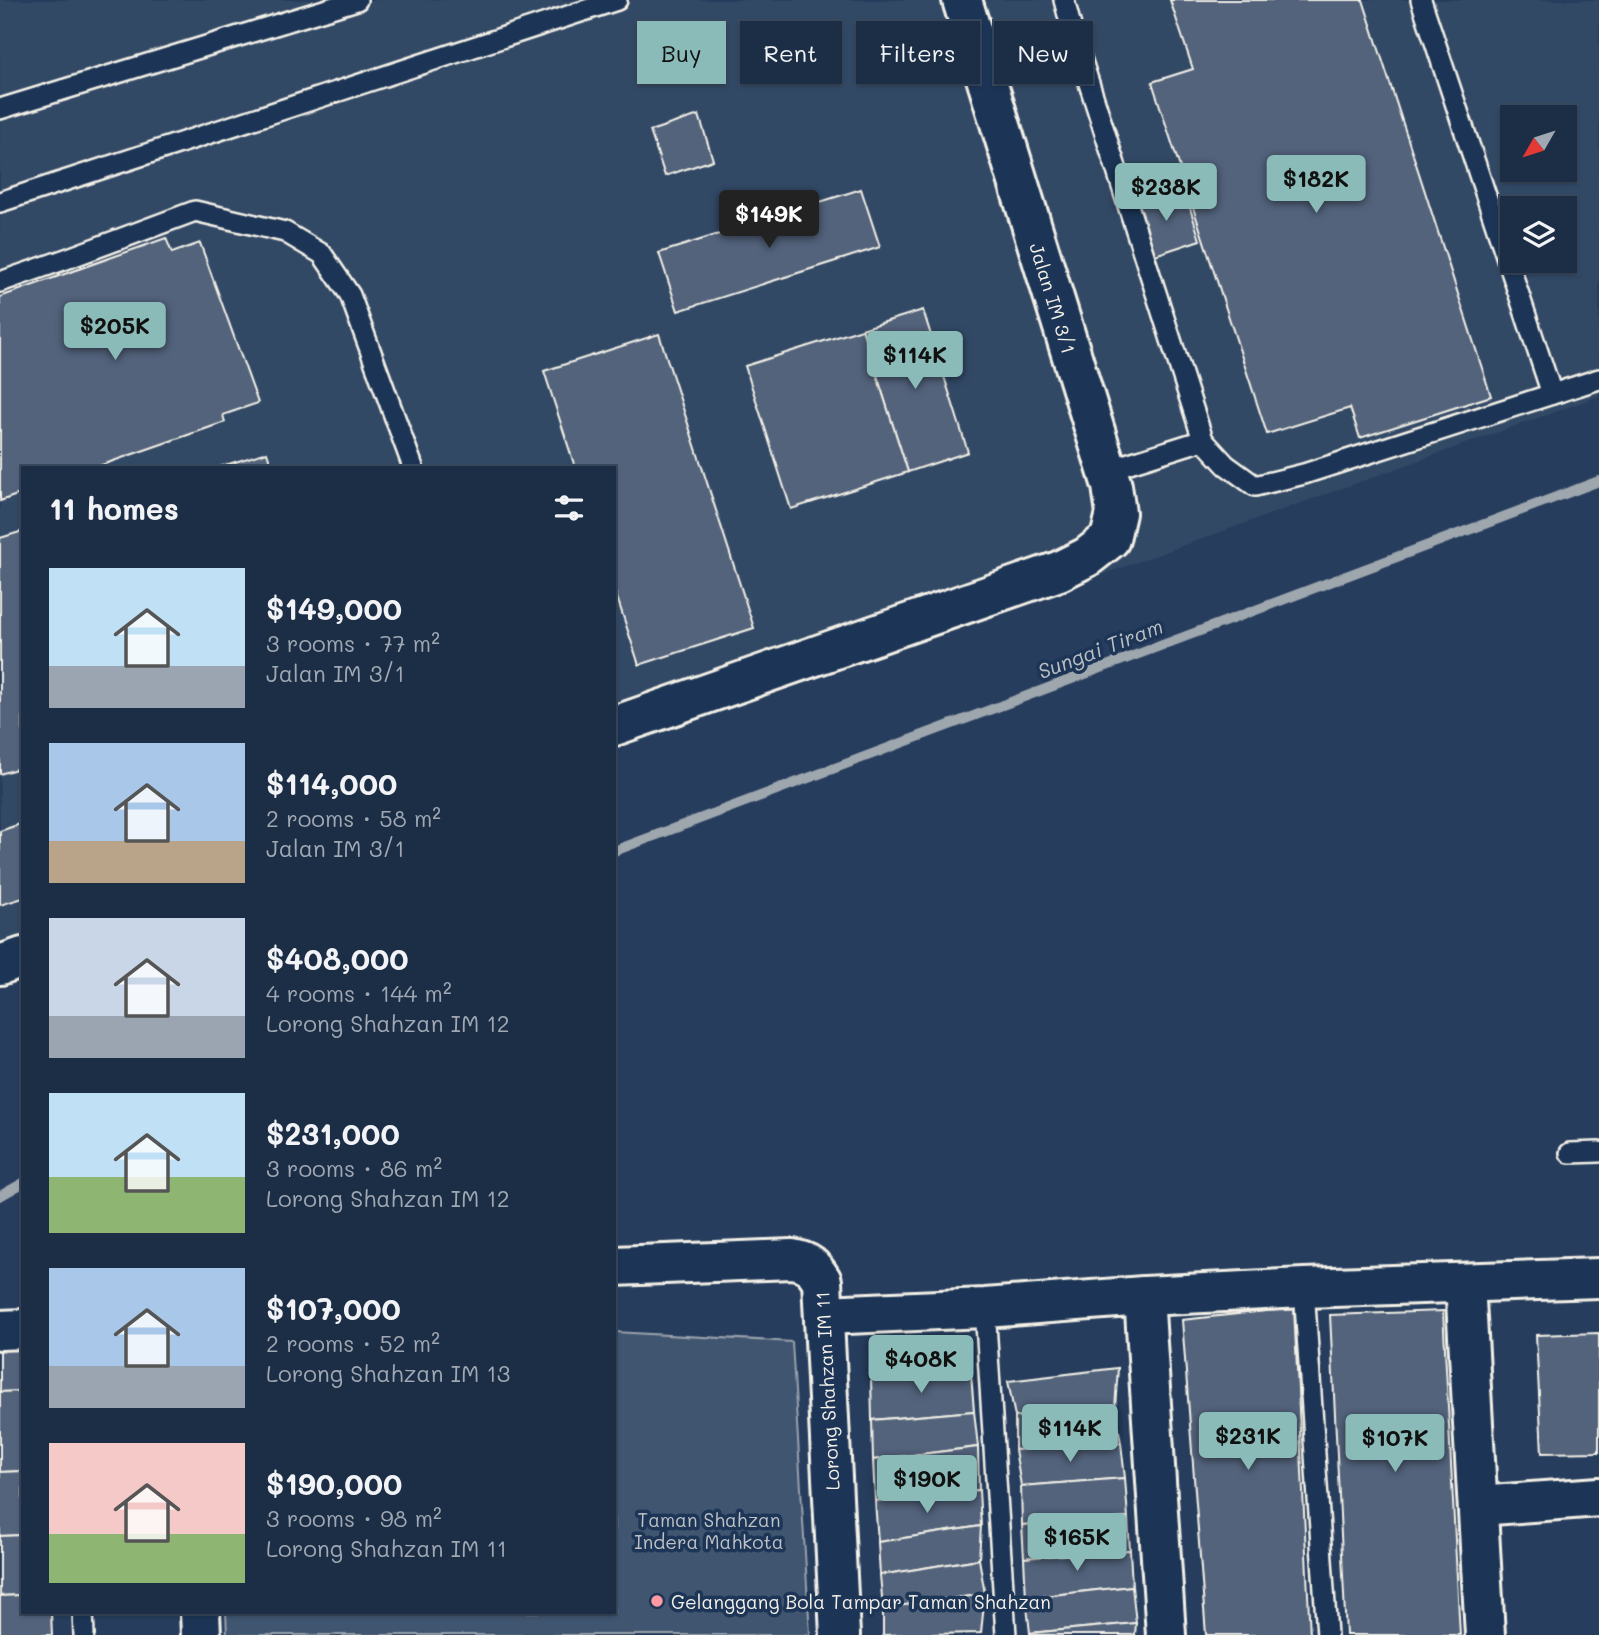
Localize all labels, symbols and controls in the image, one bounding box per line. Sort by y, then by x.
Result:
chip: Buy [637,21,726,84]
chip: Rent [740,21,842,84]
chip: Filters [856,21,980,84]
chip: New [994,21,1093,84]
north arrow [1500,105,1577,182]
map controls [1500,105,1577,273]
pin: $182K [1267,156,1365,215]
text: $182K [1283,163,1349,193]
pin: $238K [1117,164,1215,223]
text: $238K [1131,171,1201,201]
pin: $149K [720,190,818,250]
button: layers [1500,196,1577,273]
text: $149K [735,198,803,228]
street label: Jalan IM 3/1 [1024,240,1082,356]
pin: $205K [66,302,164,362]
text: $205K [80,310,150,340]
pin: $114K [866,332,964,391]
text: $114K [883,339,947,369]
text: 11 homes [49,488,179,528]
icon: filters [550,489,588,527]
text: $149,000 [266,588,402,628]
icon: home [105,596,189,680]
water label: Sungai Tiram [1034,612,1166,684]
text: 3 rooms · 77 m² [266,628,440,658]
text: Jalan IM 3/1 [266,658,405,688]
text: $114,000 [266,763,397,803]
icon: home [105,771,189,855]
text: 2 rooms · 58 m² [266,803,441,833]
text: Jalan IM 3/1 [266,833,405,863]
text: $408,000 [266,938,409,978]
icon: home [105,946,189,1030]
text: 4 rooms · 144 m² [266,978,452,1008]
text: Lorong Shahzan IM 12 [266,1008,510,1038]
text: $231,000 [266,1113,400,1153]
icon: home [105,1121,189,1205]
text: 3 rooms · 86 m² [266,1153,442,1183]
text: Lorong Shahzan IM 12 [266,1183,510,1213]
text: $107,000 [266,1288,401,1328]
street label: Lorong Shahzan IM 11 [809,1291,845,1491]
icon: home [105,1296,189,1380]
text: 2 rooms · 52 m² [266,1328,440,1358]
pin: $408K [872,1336,970,1395]
text: $408K [885,1343,957,1373]
text: Lorong Shahzan IM 13 [266,1358,510,1388]
pin: $114K [1021,1404,1119,1464]
text: $114K [1038,1412,1102,1442]
pin: $231K [1199,1412,1297,1472]
pin: $107K [1346,1414,1444,1474]
text: $231K [1215,1420,1281,1450]
text: $107K [1361,1422,1429,1452]
pin: $190K [878,1456,976,1515]
text: $190,000 [266,1463,402,1503]
text: $190K [893,1463,961,1493]
icon: home [105,1471,189,1555]
text: 3 rooms · 98 m² [266,1503,442,1533]
park label: Taman Shahzan Indera Mahkota [634,1507,784,1554]
pin: $165K [1028,1514,1126,1573]
text: $165K [1044,1521,1110,1551]
text: Lorong Shahzan IM 11 [266,1533,507,1563]
place label: Gelanggang Bola Tampar Taman Shahzan [671,1589,1051,1614]
marker: Gelanggang Bola Tampar Taman Shahzan [649,1593,665,1609]

